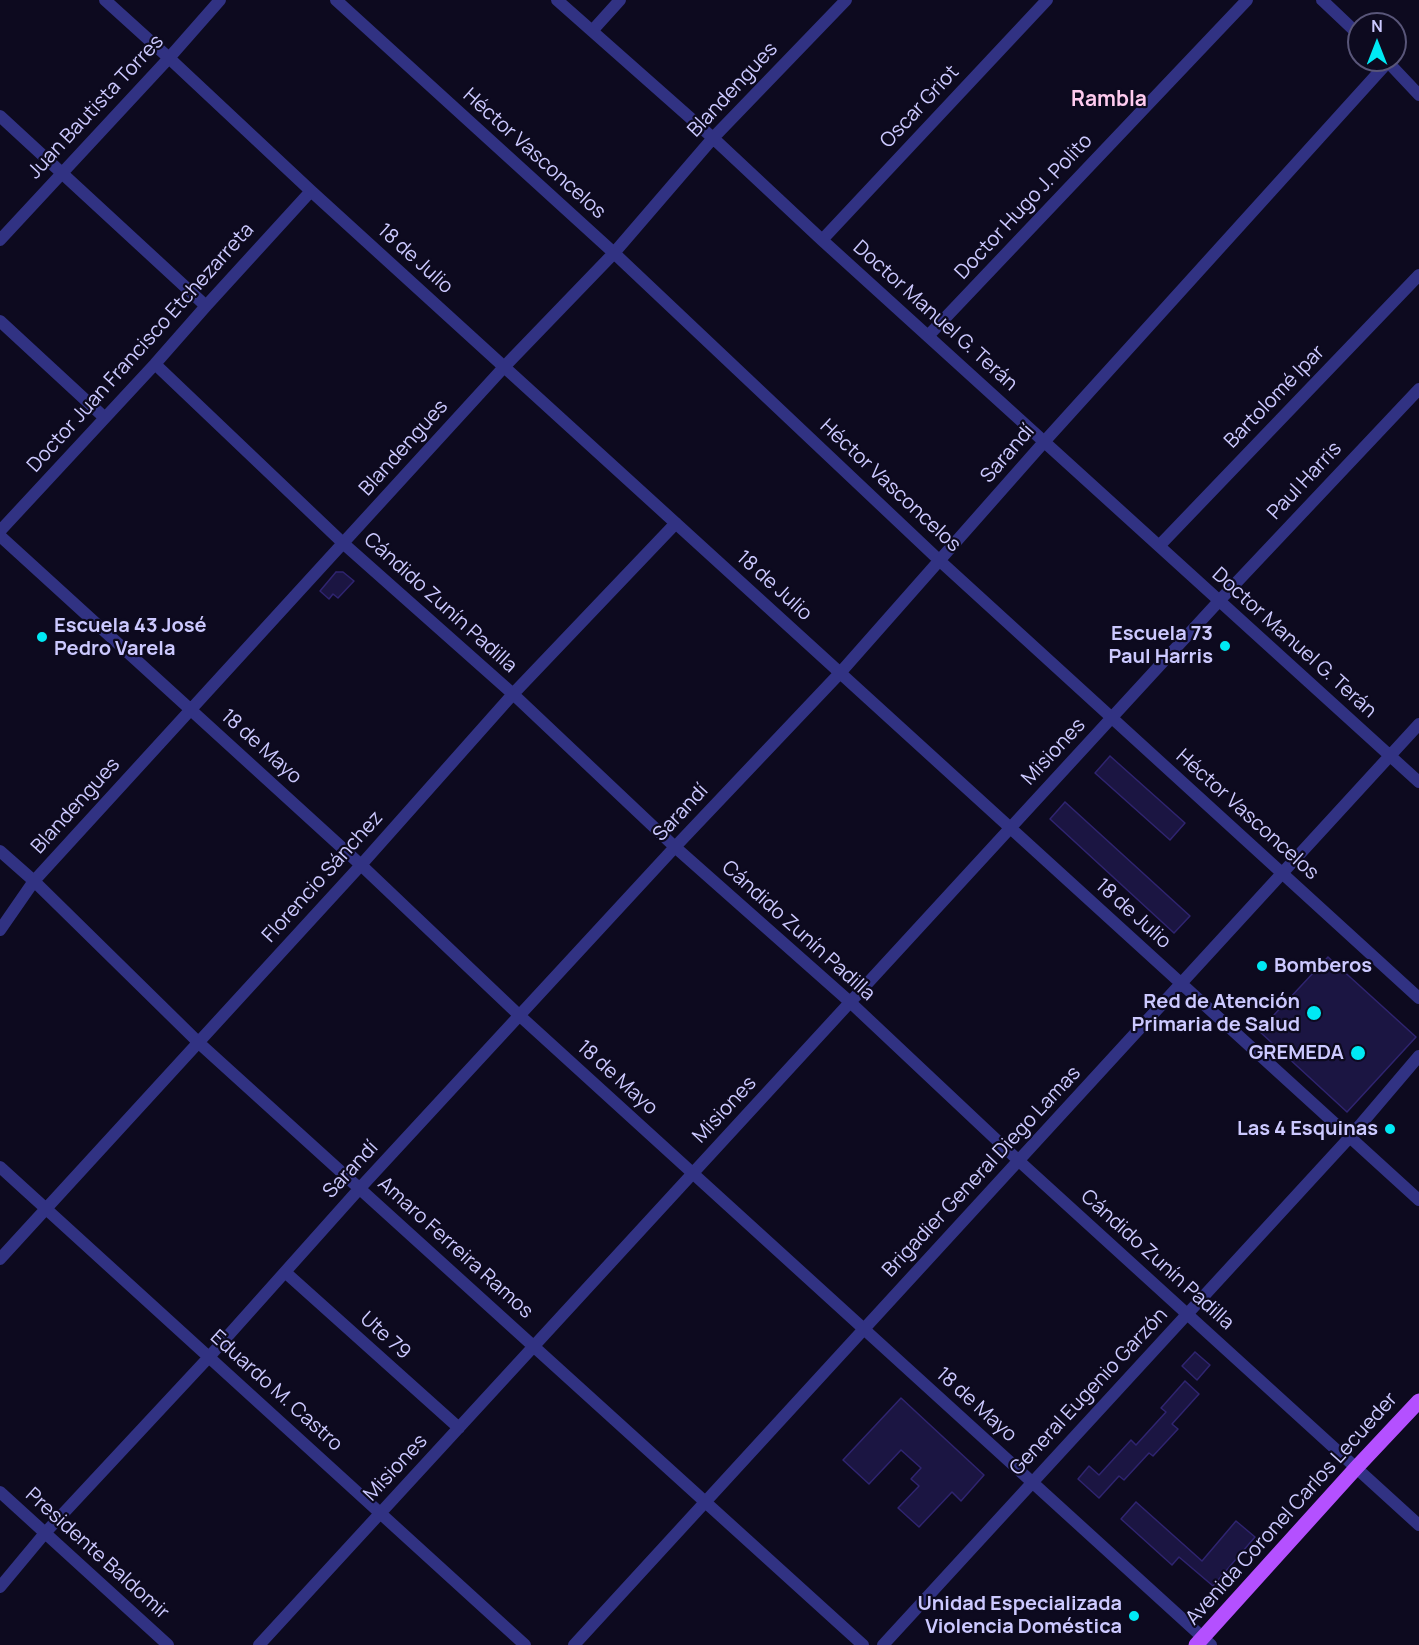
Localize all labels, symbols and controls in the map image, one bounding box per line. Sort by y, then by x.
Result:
north arrow [1347,12,1407,72]
text: N [1371,15,1383,37]
street label: Juan Bautista Torres [23,30,169,184]
street label: Blandengues [683,38,783,142]
street label: Oscar Griot [876,61,964,153]
street label: Héctor Vasconcelos [458,84,610,224]
district label: Rambla [1071,87,1147,113]
street label: Doctor Hugo J. Polito [950,129,1098,285]
street label: Doctor Juan Francisco Etchezarreta [23,218,259,478]
street label: 18 de Julio [372,219,458,299]
street label: Doctor Manuel G. Terán [848,236,1022,396]
street label: Bartolomé Ipar [1220,340,1330,454]
street label: Blandengues [355,395,453,501]
street label: Héctor Vasconcelos [815,415,965,557]
street label: Sarandí [976,420,1040,488]
street label: Paul Harris [1263,437,1347,525]
street label: Cándido Zunín Padilla [359,528,521,678]
street label: 18 de Julio [731,546,817,626]
street label: Doctor Manuel G. Terán [1207,563,1381,723]
place label: Escuela 43 José Pedro Varela [54,614,207,661]
place label: Escuela 73 Paul Harris [1109,622,1213,669]
marker: Escuela 43 José Pedro Varela [35,630,49,644]
marker: Escuela 73 Paul Harris [1218,639,1232,653]
street label: 18 de Mayo [216,705,306,789]
street label: Misiones [1017,714,1091,790]
street label: Héctor Vasconcelos [1171,745,1323,885]
street label: Blandengues [27,753,125,859]
street label: Sarandí [648,779,714,847]
street label: Florencio Sánchez [258,806,388,948]
street label: Cándido Zunín Padilla [717,856,879,1006]
street label: 18 de Julio [1090,874,1176,954]
place label: Bomberos [1274,954,1372,978]
marker: Bomberos [1255,959,1269,973]
place label: Red de Atención Primaria de Salud [1132,990,1300,1037]
marker: Red de Atención Primaria de Salud [1305,1004,1323,1022]
street label: 18 de Mayo [572,1036,662,1120]
place label: GREMEDA [1249,1041,1344,1065]
marker: GREMEDA [1349,1044,1367,1062]
street label: Brigadier General Diego Lamas [878,1062,1086,1282]
street label: Misiones [688,1072,762,1148]
place label: Las 4 Esquinas [1237,1117,1378,1141]
marker: Las 4 Esquinas [1383,1122,1397,1136]
street label: Sarandí [318,1136,384,1204]
street label: Amaro Ferreira Ramos [373,1172,537,1324]
street label: Cándido Zunín Padilla [1076,1185,1238,1335]
street label: General Eugenio Garzón [1005,1303,1173,1481]
street label: Ute 79 [355,1307,415,1365]
street label: Eduardo M. Castro [205,1325,347,1457]
street label: 18 de Mayo [931,1363,1021,1447]
street label: Avenida Coronel Carlos Lecueder [1181,1388,1403,1630]
street label: Misiones [359,1430,433,1506]
street label: Presidente Baldomir [20,1483,174,1625]
place label: Unidad Especializada Violencia Doméstica [917,1592,1122,1639]
marker: Unidad Especializada Violencia Doméstica [1127,1609,1141,1623]

